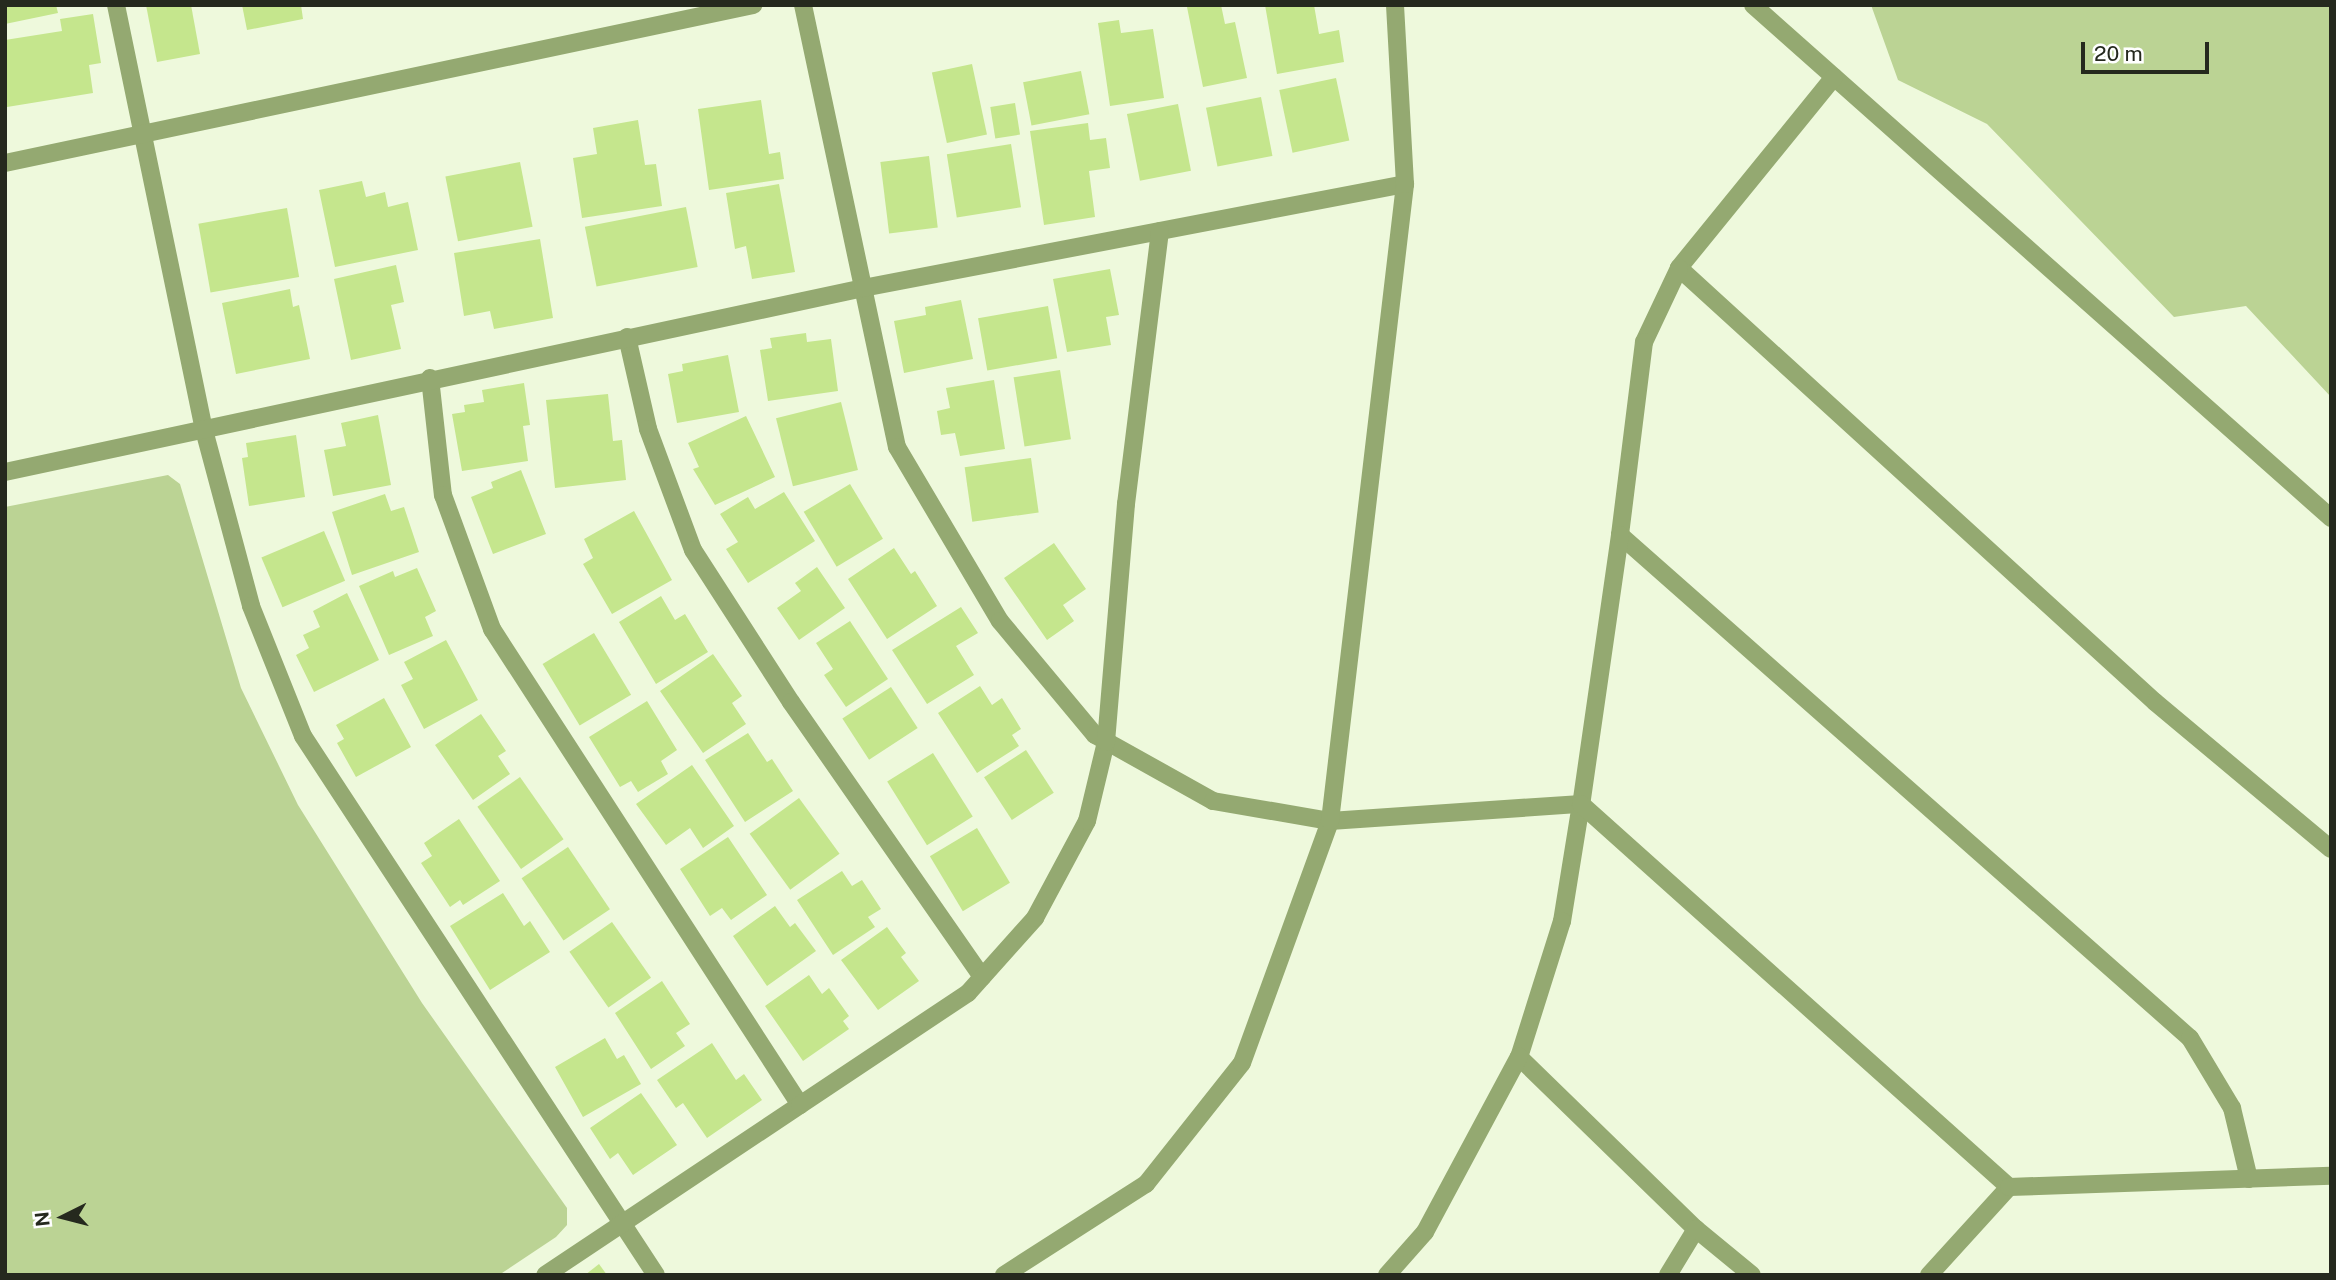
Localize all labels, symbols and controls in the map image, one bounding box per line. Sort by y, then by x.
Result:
scale bar [2084,28,2212,72]
text: 20 m [2094,41,2143,66]
north arrow [28,1182,98,1252]
text: N [30,1211,54,1228]

